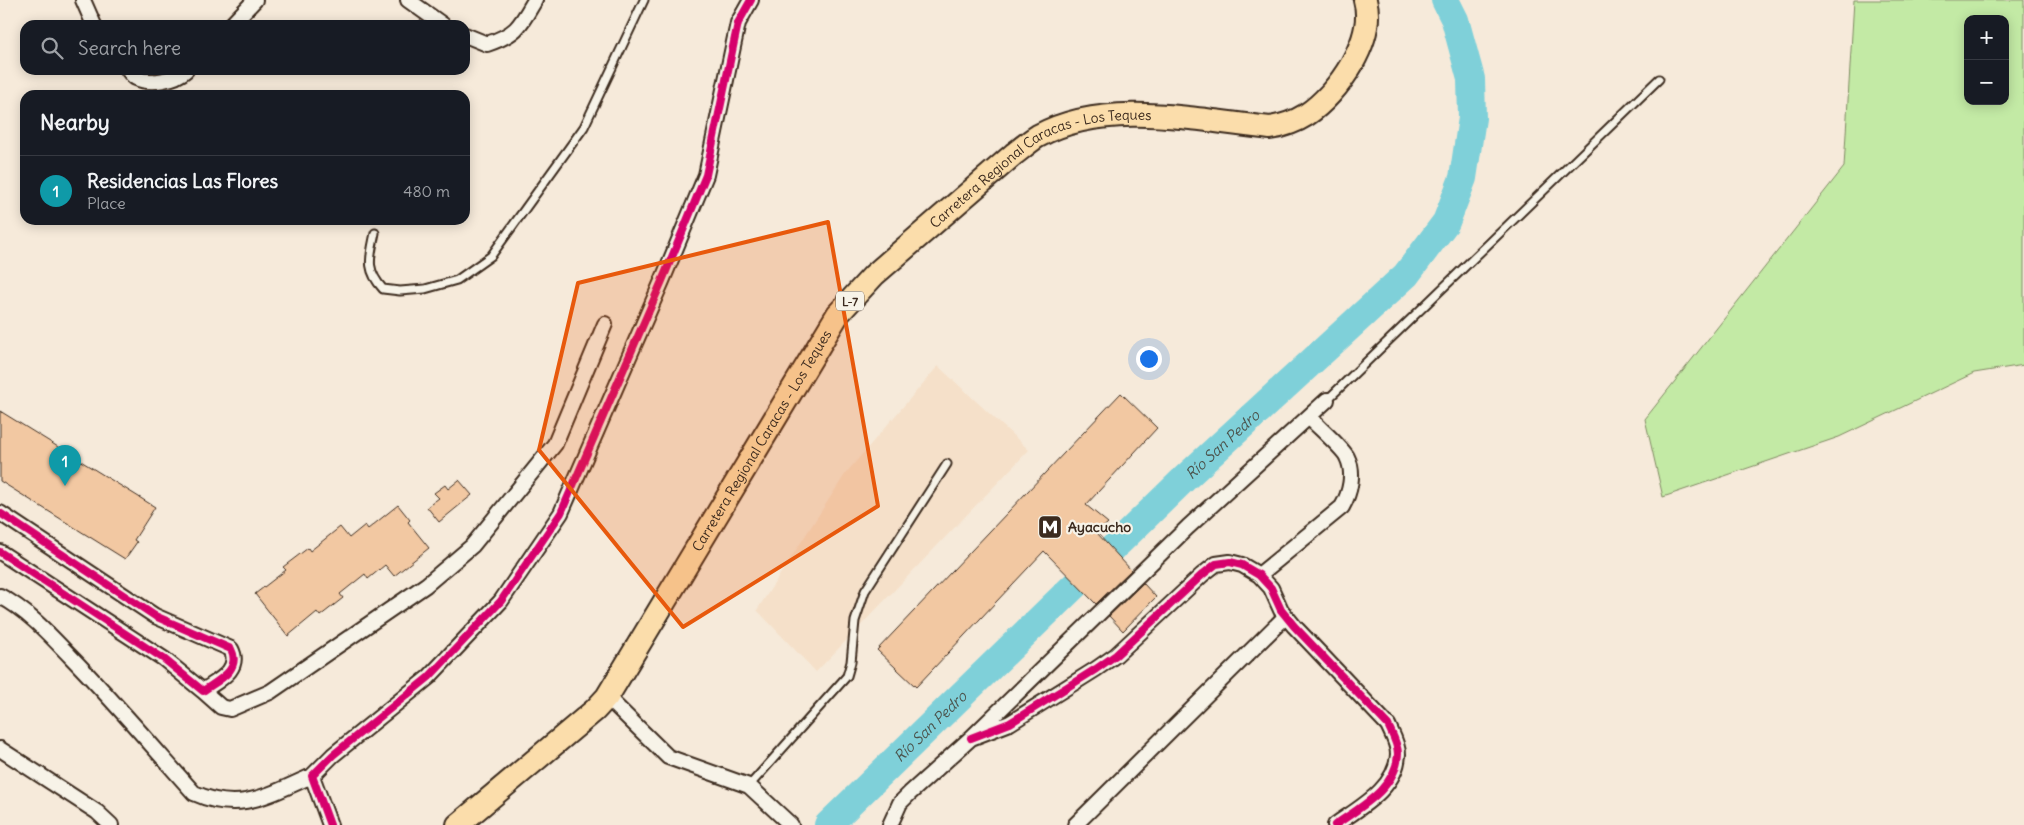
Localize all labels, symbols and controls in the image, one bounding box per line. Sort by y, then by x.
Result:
map controls [1964,15,2009,105]
button: + [1964,15,2009,60]
search box [20,20,470,75]
icon: search [38,34,66,62]
text: Search here [78,36,181,60]
button: − [1964,60,2009,105]
street label: Carretera Regional Caracas - Los Teques [926,106,1152,232]
text: Nearby [40,109,110,136]
text: Residencias Las Flores [87,169,278,193]
text: 1 [53,181,59,201]
text: 480 m [403,181,450,201]
text: Place [87,193,126,213]
road number: L-7 [836,292,864,310]
street label: Carretera Regional Caracas - Los Teques [688,326,835,555]
your location [1136,346,1162,372]
water label: Río San Pedro [1181,404,1264,483]
pin: 1 [49,445,81,486]
metro station icon: Ayacucho [1037,514,1063,540]
place label: Ayacucho [1068,518,1131,536]
water label: Río San Pedro [890,685,971,766]

